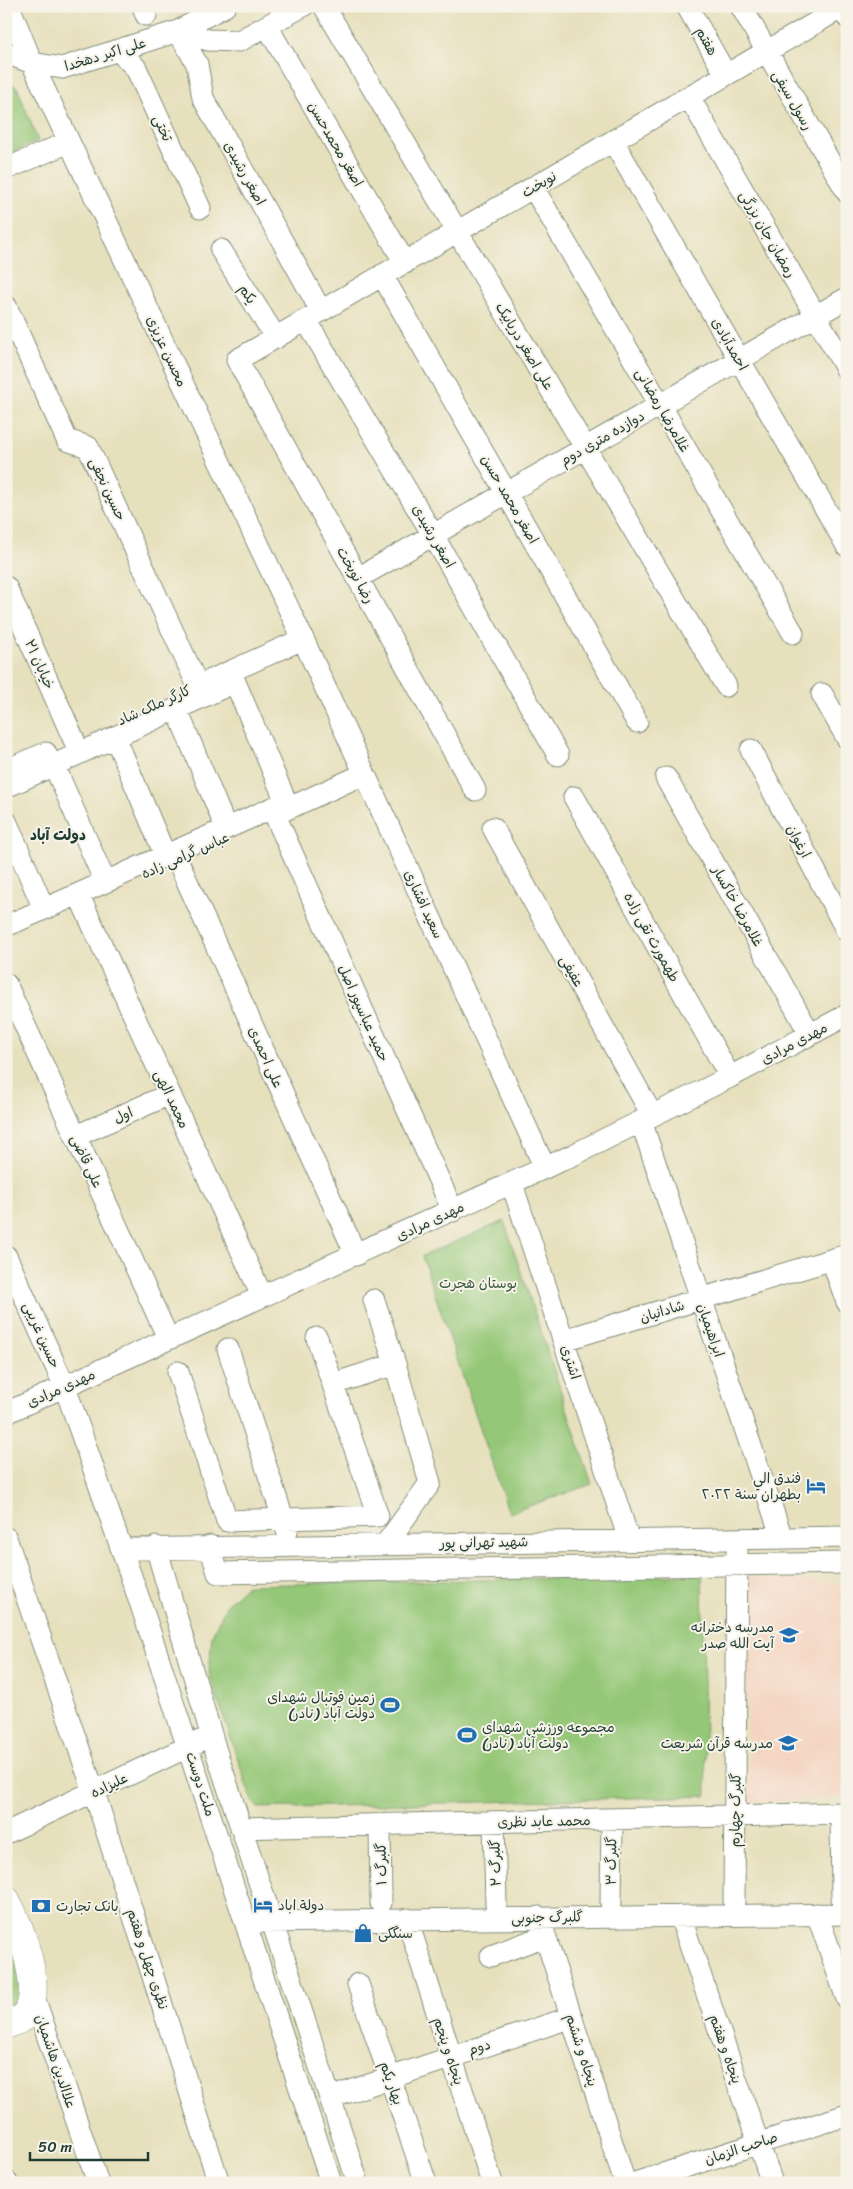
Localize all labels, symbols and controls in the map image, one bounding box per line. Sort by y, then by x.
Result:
street label: هفتم [688,22,725,60]
street label: علی اکبر دهخدا [61,30,149,79]
street label: رسول سیفی [765,65,820,135]
street label: اصغر محمدحسن [301,97,370,192]
street label: تختی [145,111,180,147]
street label: اصغر رشیدی [217,136,273,210]
street label: نوبخت [517,164,562,205]
street label: رمضان جان بزرگی [732,186,803,283]
street label: یکم [232,279,263,309]
street label: علی اصغر دریابیک [488,297,561,395]
street label: محسن عزیزی [139,311,194,391]
street label: احمدآبادی [704,313,755,376]
street label: غلامرضا رمضانی [628,363,697,457]
street label: دوازده متری دوم [555,404,650,473]
street label: اصغر محمد حسن [474,450,545,549]
street label: حسین نجفی [82,453,133,525]
street label: اصغر رشیدی [405,500,462,573]
street label: رضا نوبخت [330,542,382,608]
street label: خیابان ۲۱ [17,635,62,693]
street label: کارگر ملک شاد [113,678,195,733]
street label: ارغوان [779,820,818,863]
district label: دولت آباد [30,822,86,848]
street label: عباس گرامی زاده [137,825,233,886]
street label: غلامرضا خاکسار [704,860,770,952]
street label: سعید افشاری [397,865,450,943]
street label: طهمورث تقی زاده [616,887,687,987]
street label: عفیفی [552,950,591,992]
street label: حمید عباسپور اصل [331,960,396,1066]
street label: مهدی مرادی [756,1015,832,1072]
street label: علی احمدی [241,1022,290,1092]
street label: محمد الهی [147,1066,196,1133]
street label: اول [109,1100,137,1131]
street label: علی قاضی [63,1130,110,1192]
street label: مهدی مرادی [392,1195,469,1248]
park label: بوستان هجرت [439,1271,517,1296]
street label: شادانیان [636,1293,688,1330]
street label: حسین غریبی [16,1298,67,1373]
street label: ابراهیمیان [690,1300,731,1361]
street label: اشتری [553,1342,588,1383]
street label: مهدی مرادی [23,1362,100,1415]
place label: فندق الي بطهران سنة ٢٠٢٢ [702,1466,801,1507]
hotel icon: فندق الي بطهران سنة ٢٠٢٢ [805,1475,827,1497]
street label: شهید تهرانی پور [439,1529,528,1556]
place label: مدرسه دخترانه آیت الله صدر [691,1615,775,1656]
school or university icon: مدرسه دخترانه آیت الله صدر [778,1624,800,1646]
place label: زمین فوتبال شهدای دولت آباد (نادر) [267,1685,375,1726]
sports icon: زمین فوتبال شهدای دولت آباد (نادر) [379,1694,401,1716]
place label: مجموعه ورزشی شهدای دولت آباد (نادر) [482,1715,615,1756]
sports icon: مجموعه ورزشی شهدای دولت آباد (نادر) [456,1724,478,1746]
place label: مدرسه قرآن شریعت [661,1731,773,1756]
school or university icon: مدرسه قرآن شریعت [777,1732,799,1754]
street label: ملت دوست [178,1749,223,1820]
street label: علیزاده [86,1766,132,1805]
street label: گلبرگ چهارم [722,1773,749,1847]
street label: محمد عابد نظری [497,1808,591,1835]
street label: گلبرگ ۳ [599,1836,624,1886]
street label: گلبرگ ۲ [483,1839,508,1887]
street label: گلبرگ ۱ [369,1842,394,1886]
place label: دولة اباد [278,1893,324,1918]
place label: بانک تجارت [56,1894,119,1919]
hotel icon: دولة اباد [252,1894,274,1916]
bank icon: بانک تجارت [30,1895,52,1917]
street label: گلبرگ جنوبی [511,1904,583,1931]
street label: نظری چهل و هفتم [119,1906,176,2013]
place label: سنگکی [378,1921,413,1946]
shop icon: سنگکی [352,1922,374,1944]
street label: علاالدین هاشمیان [28,2011,83,2111]
street label: پنجاه و ششم [558,2011,605,2090]
street label: پنجاه و هفتم [702,2011,749,2087]
street label: پنجاه و پنجم [426,2014,471,2088]
street label: دوم [464,2032,494,2063]
street label: بهار یکم [372,2058,411,2108]
street label: صاحب الزمان [701,2125,781,2172]
scale bar [30,2129,148,2161]
text: 50 m [38,2134,73,2160]

